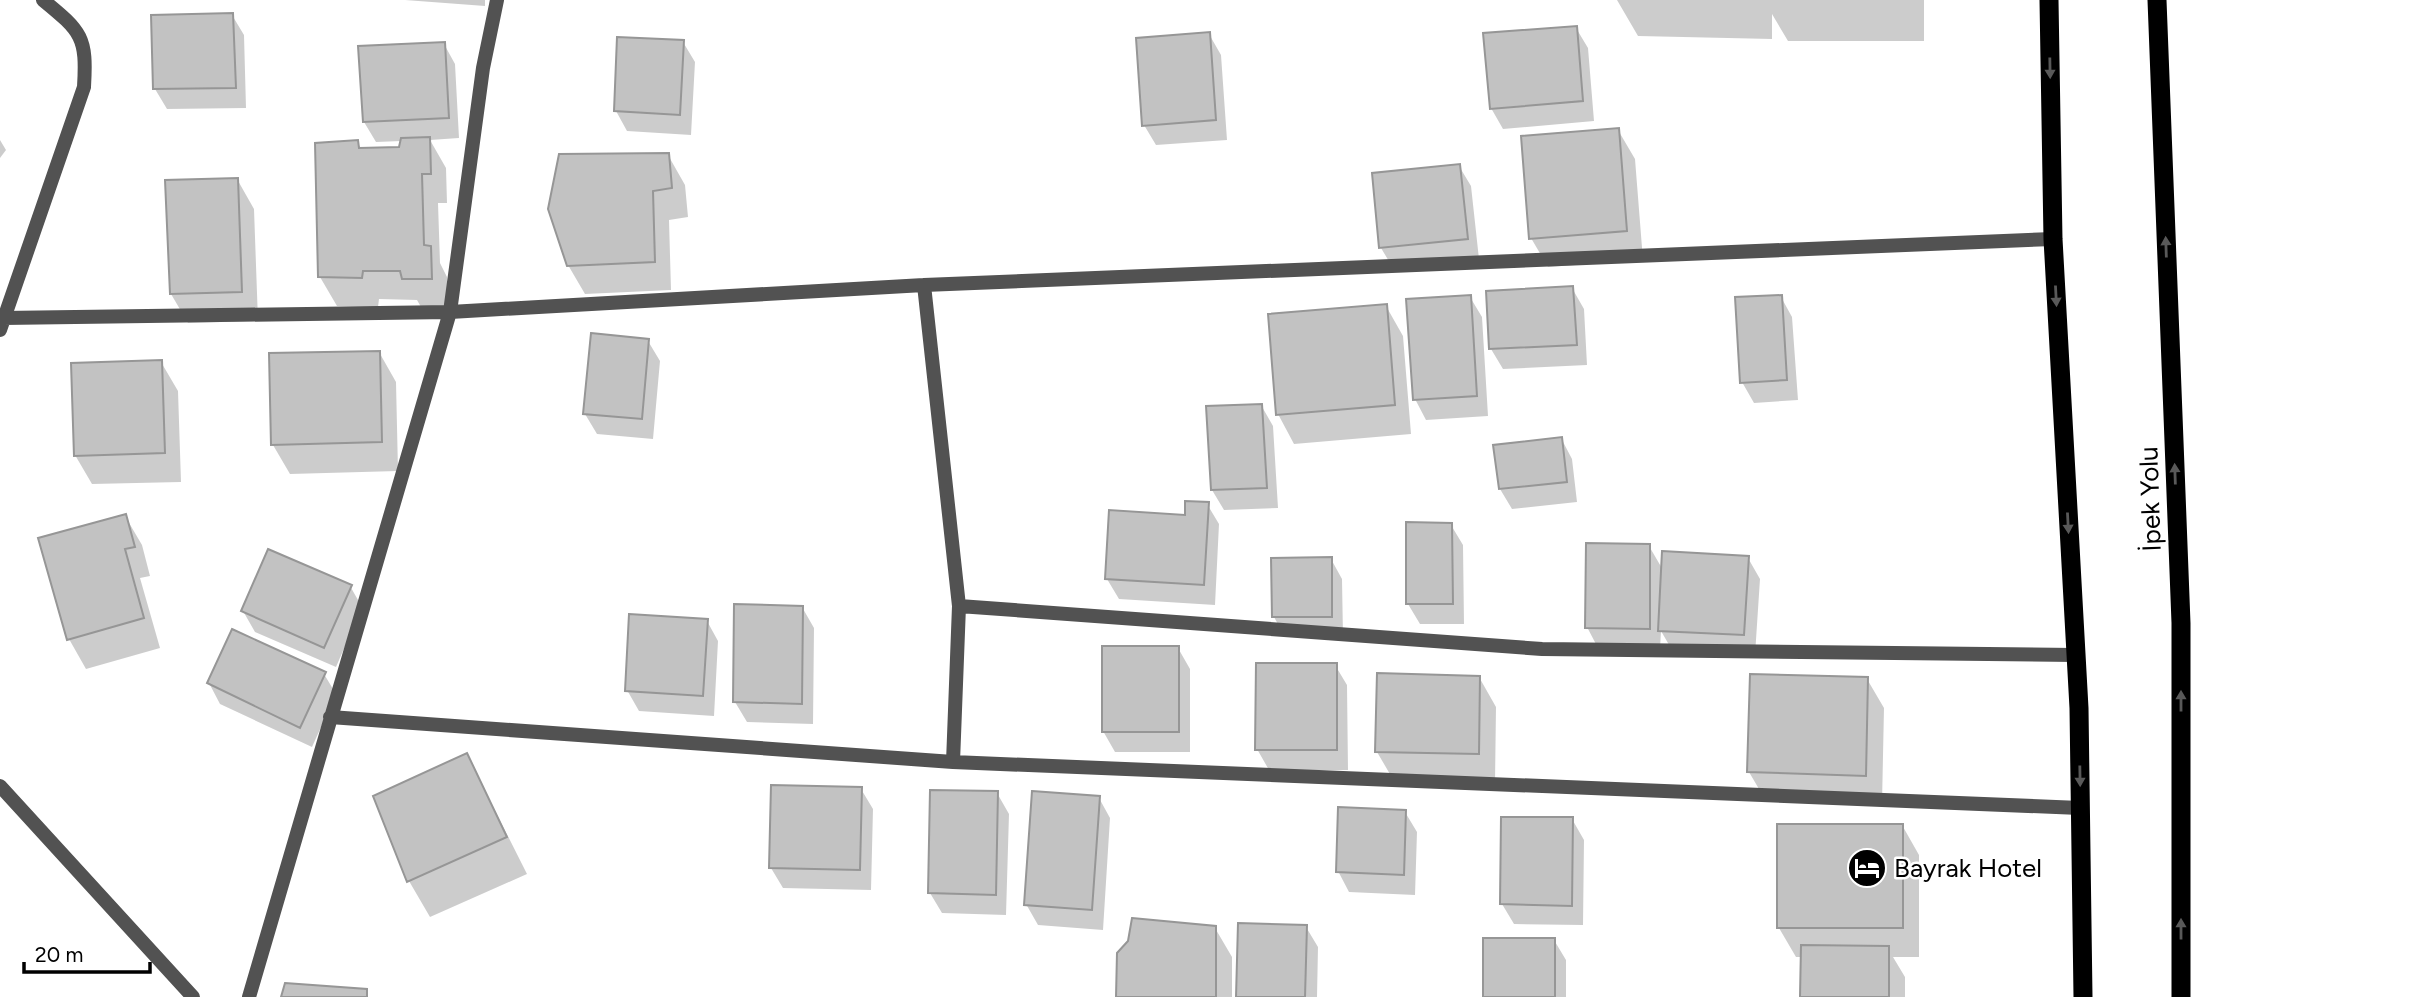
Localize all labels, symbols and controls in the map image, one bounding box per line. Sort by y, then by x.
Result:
one-way arrow [2044,57,2056,79]
one-way arrow [2161,235,2172,257]
one-way arrow [2051,285,2062,307]
street label: İpek Yolu [2132,446,2168,552]
one-way arrow [2169,463,2181,485]
one-way arrow [2063,512,2074,534]
one-way arrow [2175,690,2187,712]
one-way arrow [2074,765,2085,787]
hotel icon: Bayrak Hotel [1846,847,1888,889]
place label: Bayrak Hotel [1894,852,2042,884]
one-way arrow [2175,918,2187,940]
scale bar [24,930,150,974]
text: 20 m [35,942,83,967]

